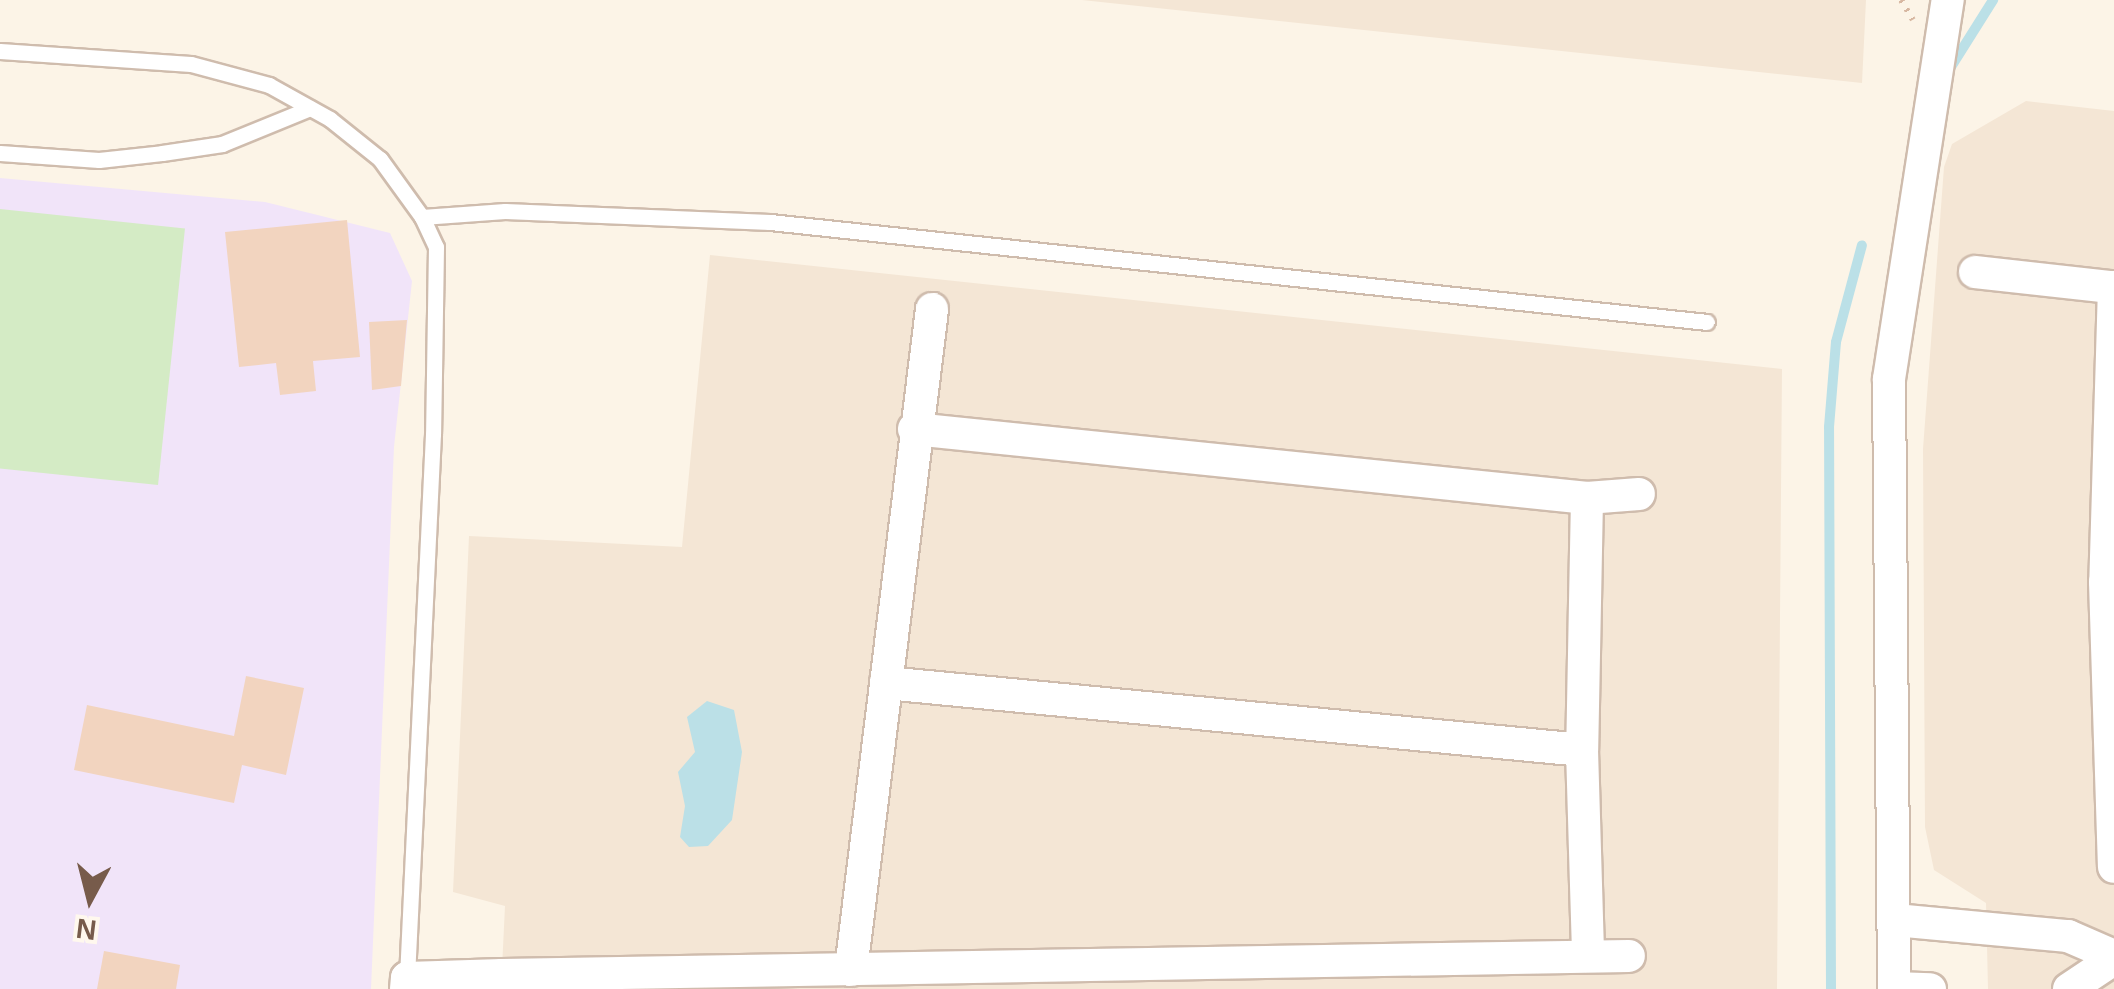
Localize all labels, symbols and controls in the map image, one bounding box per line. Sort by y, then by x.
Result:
north arrow [40,849,140,949]
text: N [74,913,98,946]

